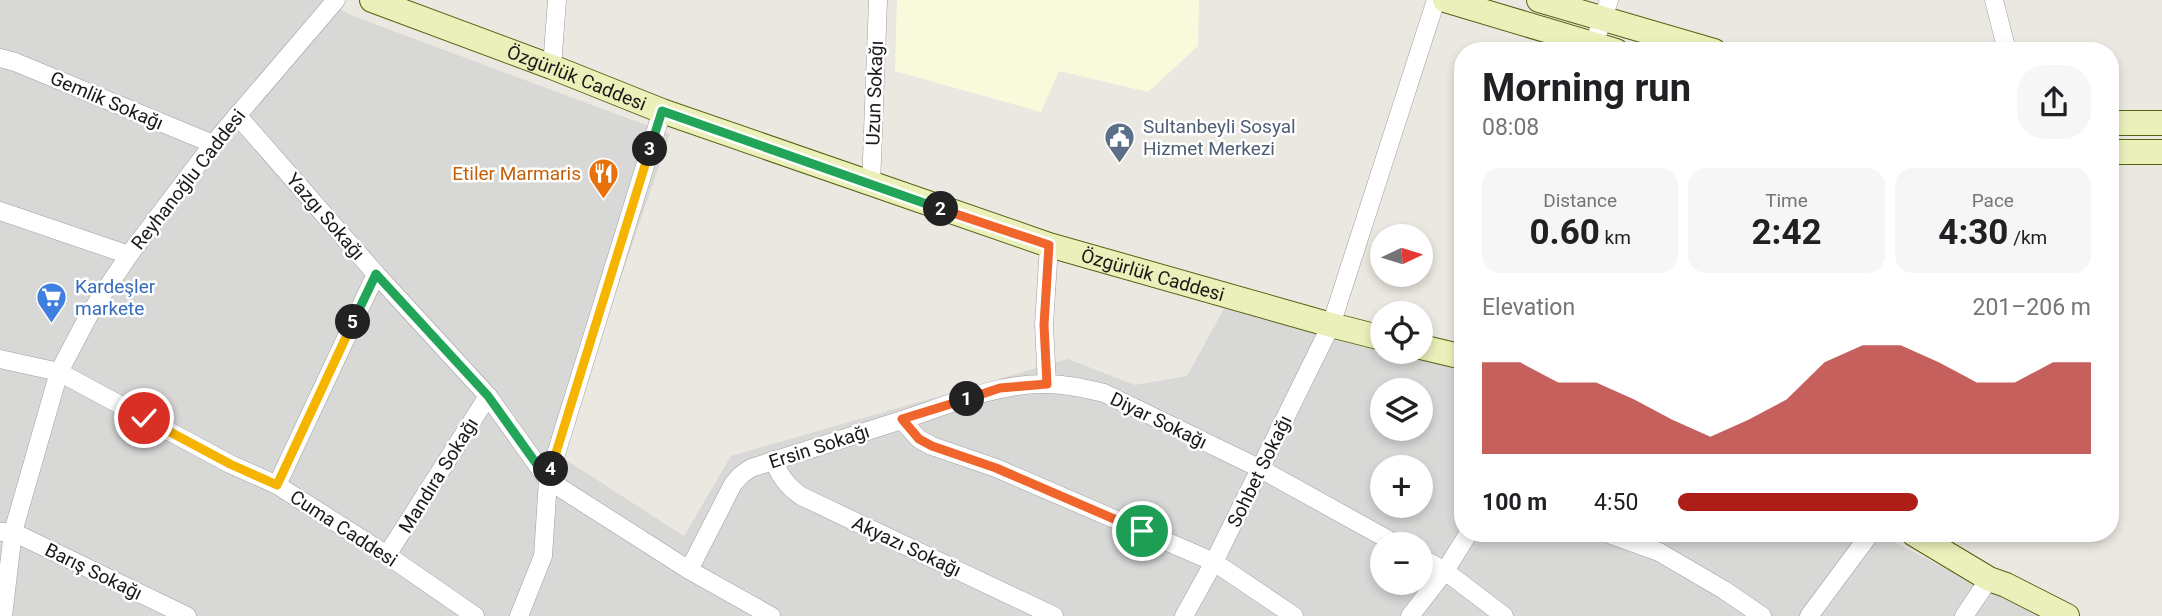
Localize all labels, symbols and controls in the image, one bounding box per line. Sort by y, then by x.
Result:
street label: Özgürlük Caddesi [504,40,650,116]
street label: Uzun Sokağı [861,40,888,146]
button: share [2017,65,2091,139]
street label: Gemlik Sokağı [47,66,167,135]
text: Morning run [1482,66,1691,110]
street label: Reyhanoğlu Caddesi [126,105,250,254]
text: 08:08 [1482,114,1539,141]
place label: Sultanbeyli Sosyal Hizmet Merkezi [1143,115,1296,160]
public building icon: Sultanbeyli Sosyal Hizmet Merkezi [1103,120,1137,164]
pin: 3 [632,132,668,166]
text: 3 [644,137,655,160]
restaurant icon: Etiler Marmaris [587,156,621,200]
place label: Etiler Marmaris [452,162,581,185]
street label: Yazgı Sokağı [282,168,370,265]
text: Distance [1543,189,1617,212]
text: Time [1765,189,1808,212]
text: Pace [1972,189,2014,212]
pin: 2 [923,192,958,227]
text: 2 [935,197,946,220]
text: 0.60 [1529,212,1600,253]
text: 2:42 [1751,212,1822,253]
text: 4:30 [1938,212,2008,253]
north arrow [1370,224,1433,287]
map controls [1370,224,1433,595]
text: km [1600,226,1631,249]
text: /km [2008,226,2047,249]
street label: Özgürlük Caddesi [1078,244,1227,306]
place label: Kardeşler markete [75,275,156,320]
supermarket icon: Kardeşler markete [35,280,69,324]
text: Elevation [1482,294,1575,321]
text: 201–206 m [1972,294,2091,321]
button: locate [1370,301,1433,364]
pin: 5 [336,304,370,340]
text: 5 [347,310,358,333]
button: layers [1370,378,1433,441]
pin: 1 [950,382,984,416]
text: 1 [961,387,972,410]
street label: Diyar Sokağı [1107,387,1211,454]
pin [114,388,174,448]
icon: check [125,399,163,437]
street label: Sohbet Sokağı [1222,411,1296,531]
street label: Mandıra Sokağı [394,413,483,537]
street label: Ersin Sokağı [766,419,872,474]
pin: 4 [534,452,568,486]
button: + [1370,455,1433,518]
text: 4 [545,457,556,480]
street label: Cuma Caddesi [286,485,402,572]
text: 100 m [1482,489,1547,516]
text: 4:50 [1594,489,1638,516]
pin [1112,501,1172,561]
street label: Akyazı Sokağı [849,511,965,582]
icon: arrive [1123,512,1161,550]
button: − [1370,532,1433,595]
street label: Barış Sokağı [41,538,146,605]

